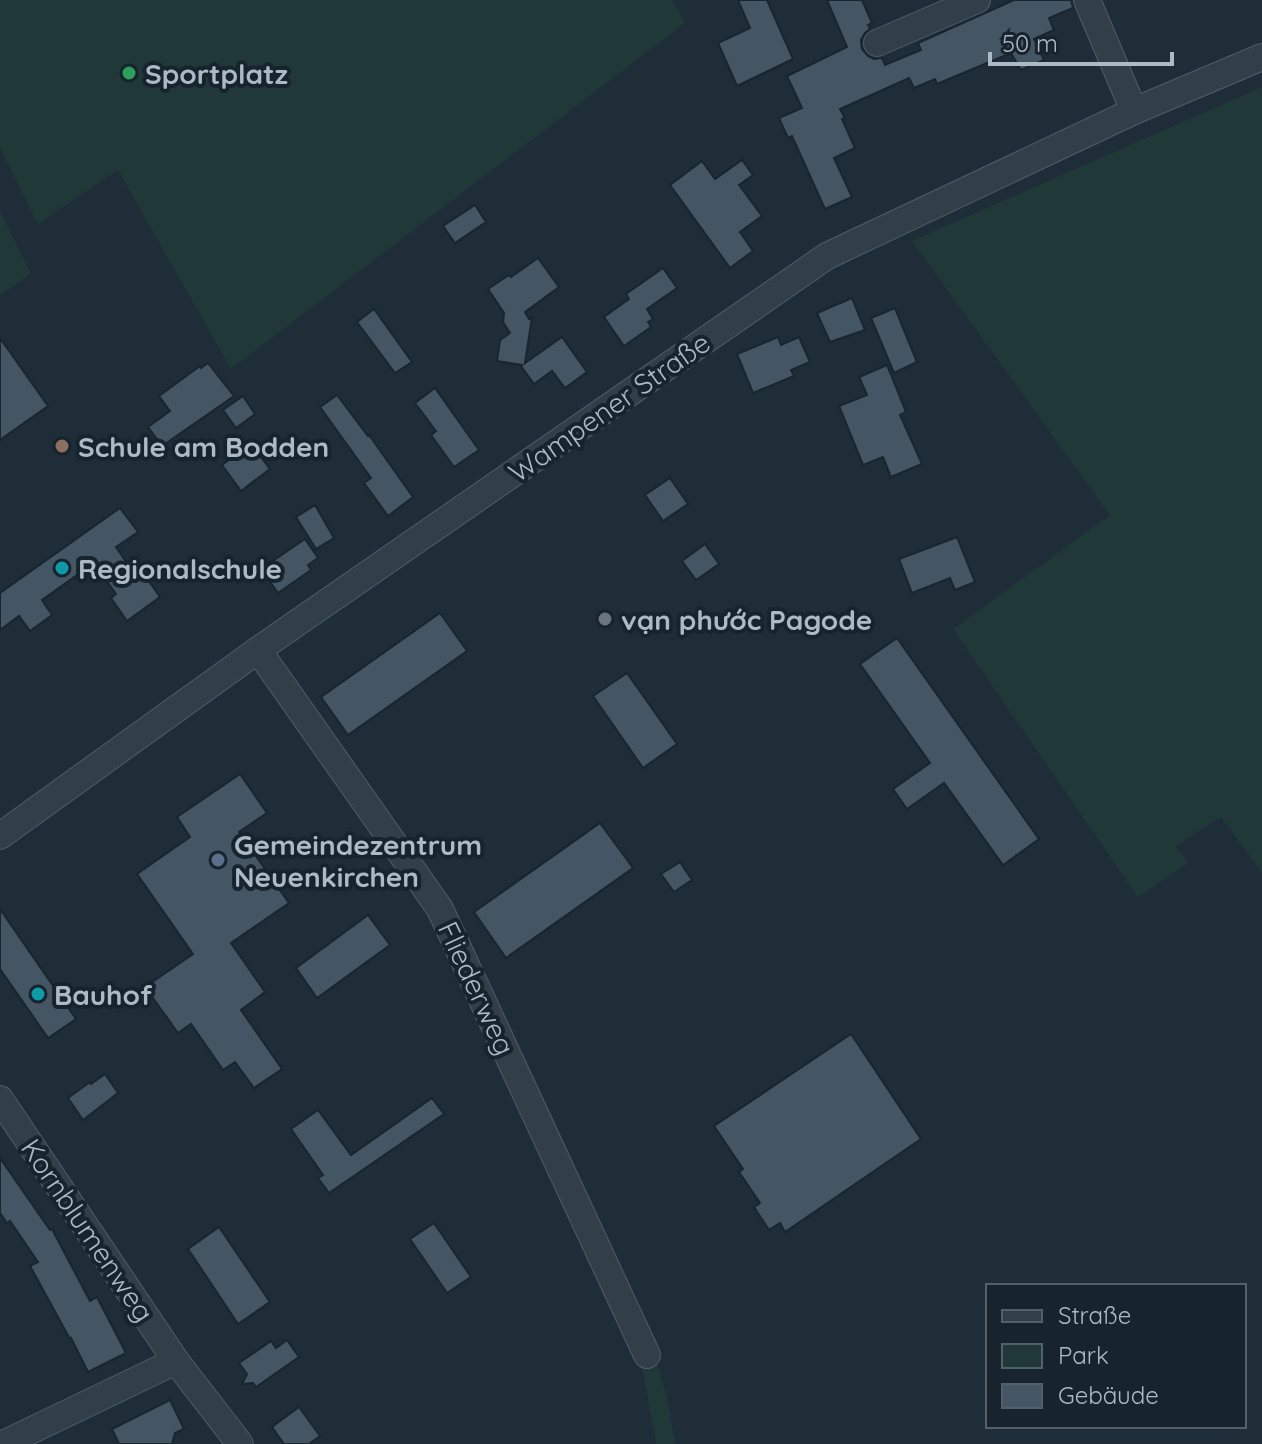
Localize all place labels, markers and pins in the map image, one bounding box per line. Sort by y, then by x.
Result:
place label: Sportplatz [145,56,288,91]
marker: Sportplatz [120,64,138,82]
place label: Schule am Bodden [78,429,329,464]
marker: Schule am Bodden [53,437,71,455]
place label: Regionalschule [78,551,282,586]
marker: Regionalschule [53,559,71,577]
place label: vạn phước Pagode [621,602,872,637]
marker: vạn phước Pagode [596,610,614,628]
place label: Gemeindezentrum Neuenkirchen [234,827,482,894]
marker: Gemeindezentrum Neuenkirchen [209,851,227,869]
place label: Bauhof [54,977,153,1012]
marker: Bauhof [29,985,47,1003]

